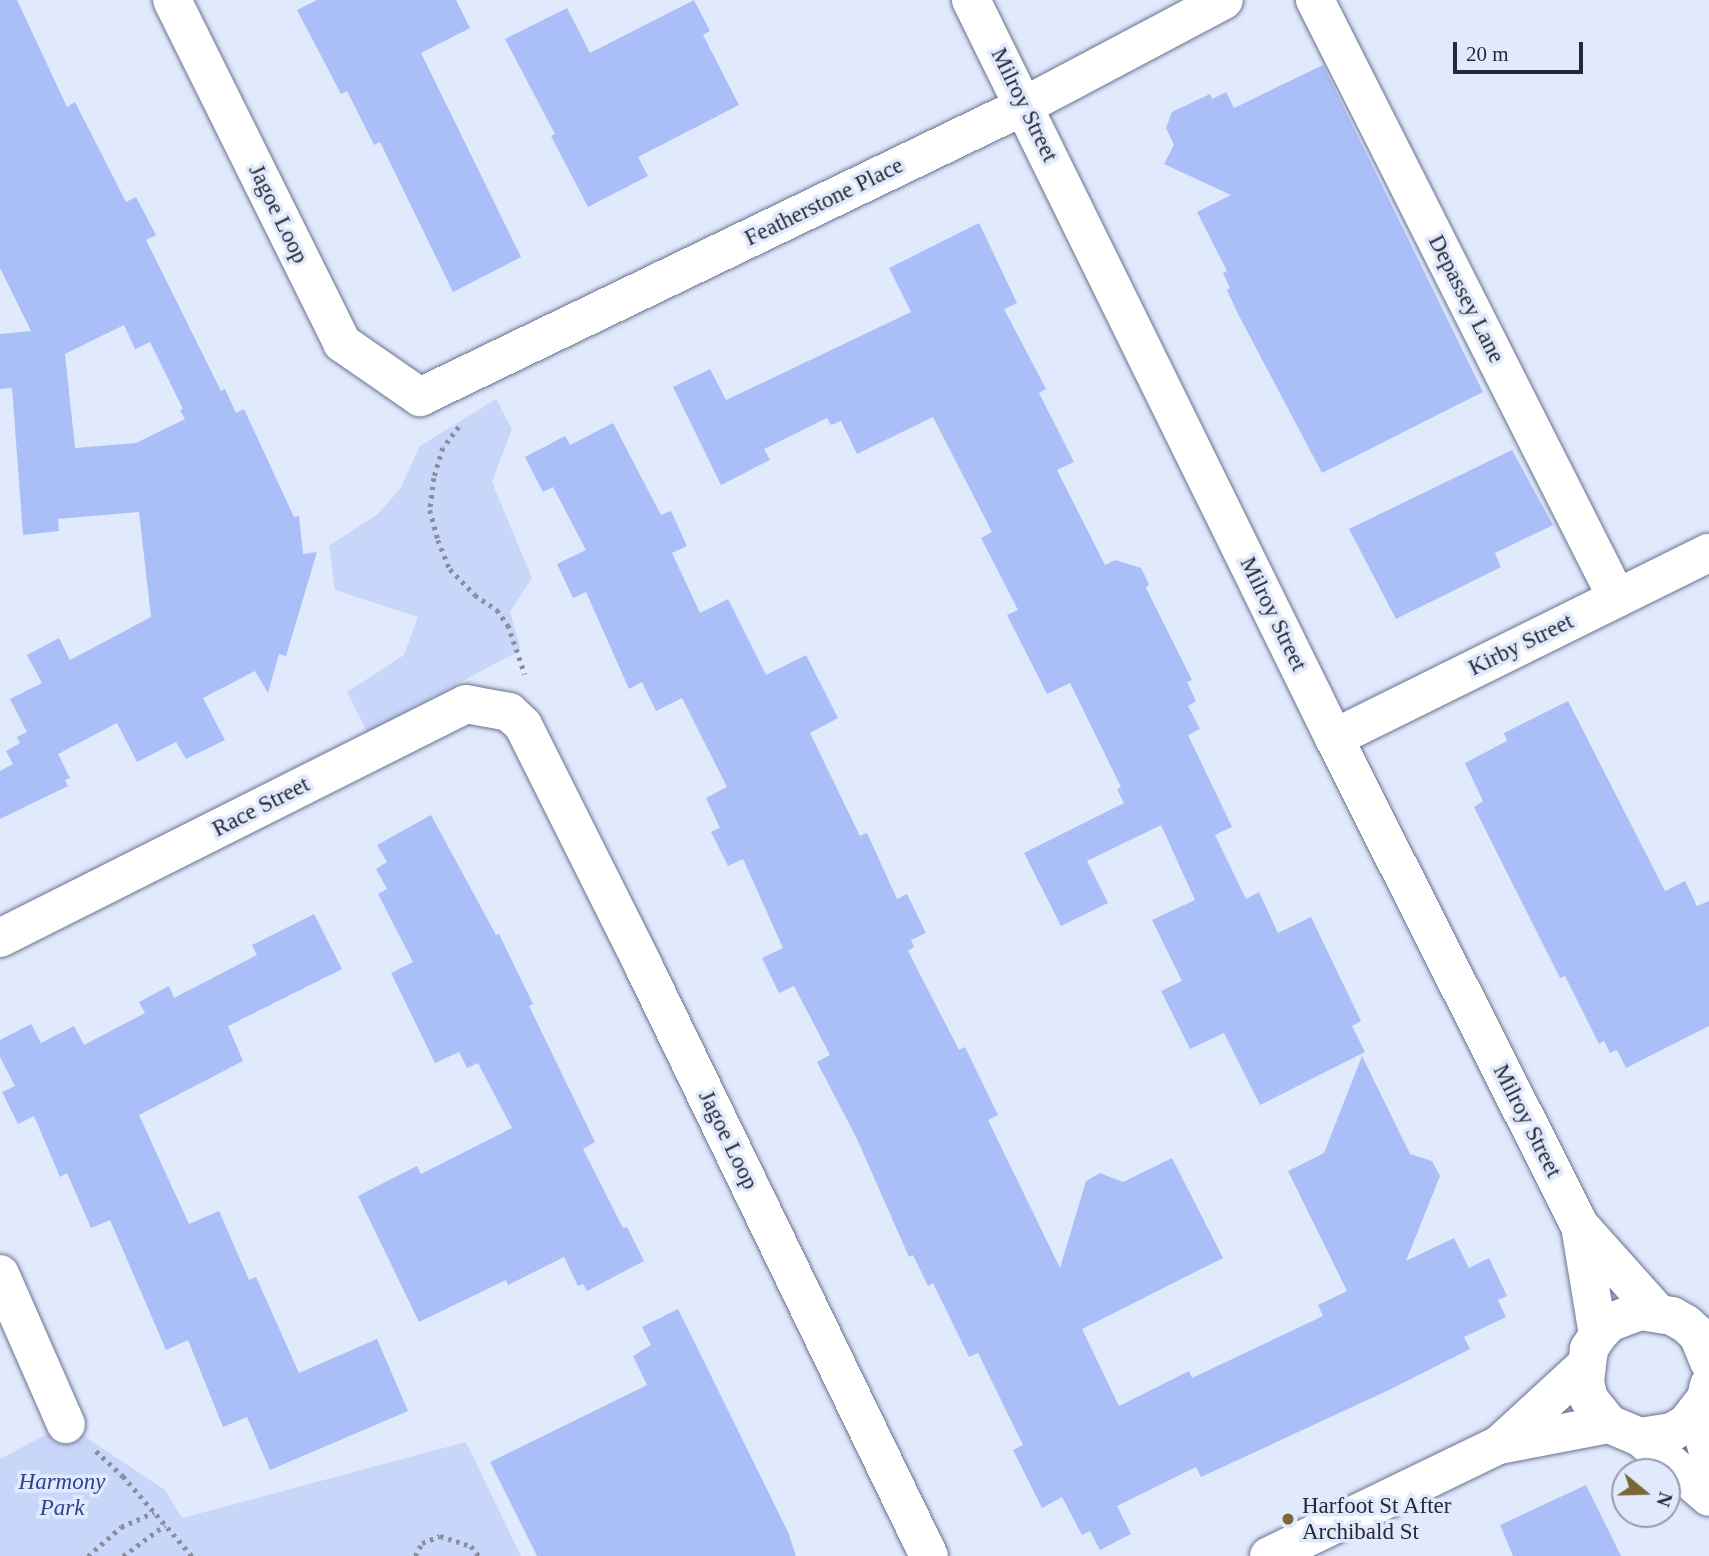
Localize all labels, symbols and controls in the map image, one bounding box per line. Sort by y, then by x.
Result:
scale bar [1457,28,1586,72]
text: 20 m [1466,42,1509,66]
street label: Milroy Street [985,44,1063,166]
street label: Featherstone Place [740,152,908,252]
street label: Jagoe Loop [242,160,314,268]
street label: Depassey Lane [1422,230,1510,368]
street label: Milroy Street [1234,553,1312,675]
street label: Kirby Street [1464,608,1578,682]
street label: Race Street [208,771,314,843]
street label: Milroy Street [1487,1060,1567,1182]
street label: Jagoe Loop [692,1086,764,1194]
north arrow [1611,1458,1681,1528]
park label: Harmony Park [19,1468,105,1522]
text: N [1652,1489,1677,1509]
place label: Harfoot St After Archibald St [1302,1492,1453,1546]
marker: Harfoot St After Archibald St [1280,1511,1296,1527]

